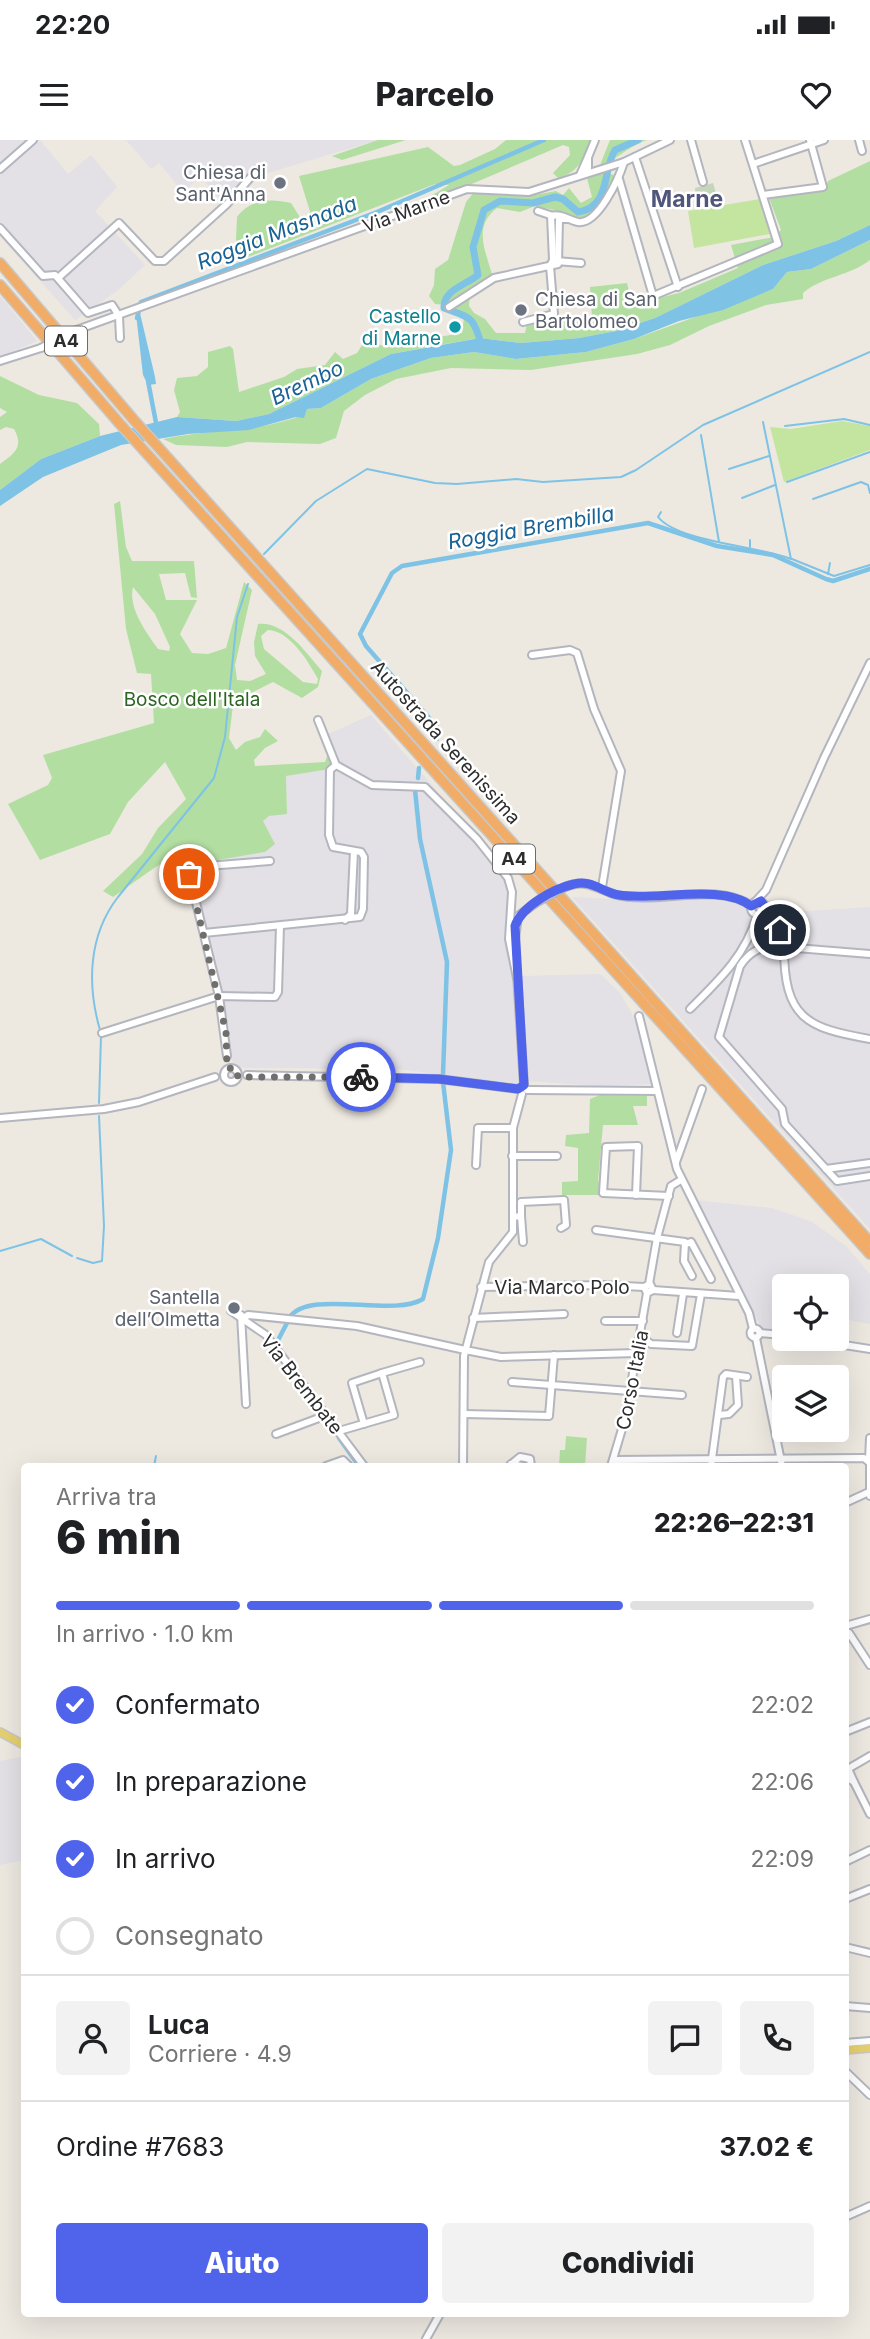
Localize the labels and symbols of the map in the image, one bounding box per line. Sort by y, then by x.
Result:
place label: Chiesa di Sant'Anna [175,161,266,206]
marker: Chiesa di Sant'Anna [272,175,288,191]
street label: Via Marne [359,185,453,238]
district label: Marne [651,185,723,213]
water label: Roggia Masnada [193,190,360,275]
place label: Chiesa di San Bartolomeo [535,288,658,333]
marker: Chiesa di San Bartolomeo [513,302,529,318]
place label: Castello di Marne [362,305,441,350]
marker: Castello di Marne [447,319,463,335]
road number: A4 [45,326,87,356]
water label: Brembo [266,355,347,410]
water label: Roggia Brembilla [446,501,616,554]
street label: Autostrada Serenissima [366,656,525,829]
park label: Bosco dell'Itala [124,688,260,711]
pin [159,844,219,904]
road number: A4 [493,844,535,874]
pin [750,900,810,960]
courier [326,1042,396,1112]
street label: Via Marco Polo [494,1276,630,1299]
place label: Santella dell’Olmetta [115,1286,220,1331]
marker: Santella dell’Olmetta [226,1300,242,1316]
street label: Corso Italia [612,1328,653,1432]
street label: Via Brembate [256,1330,348,1439]

